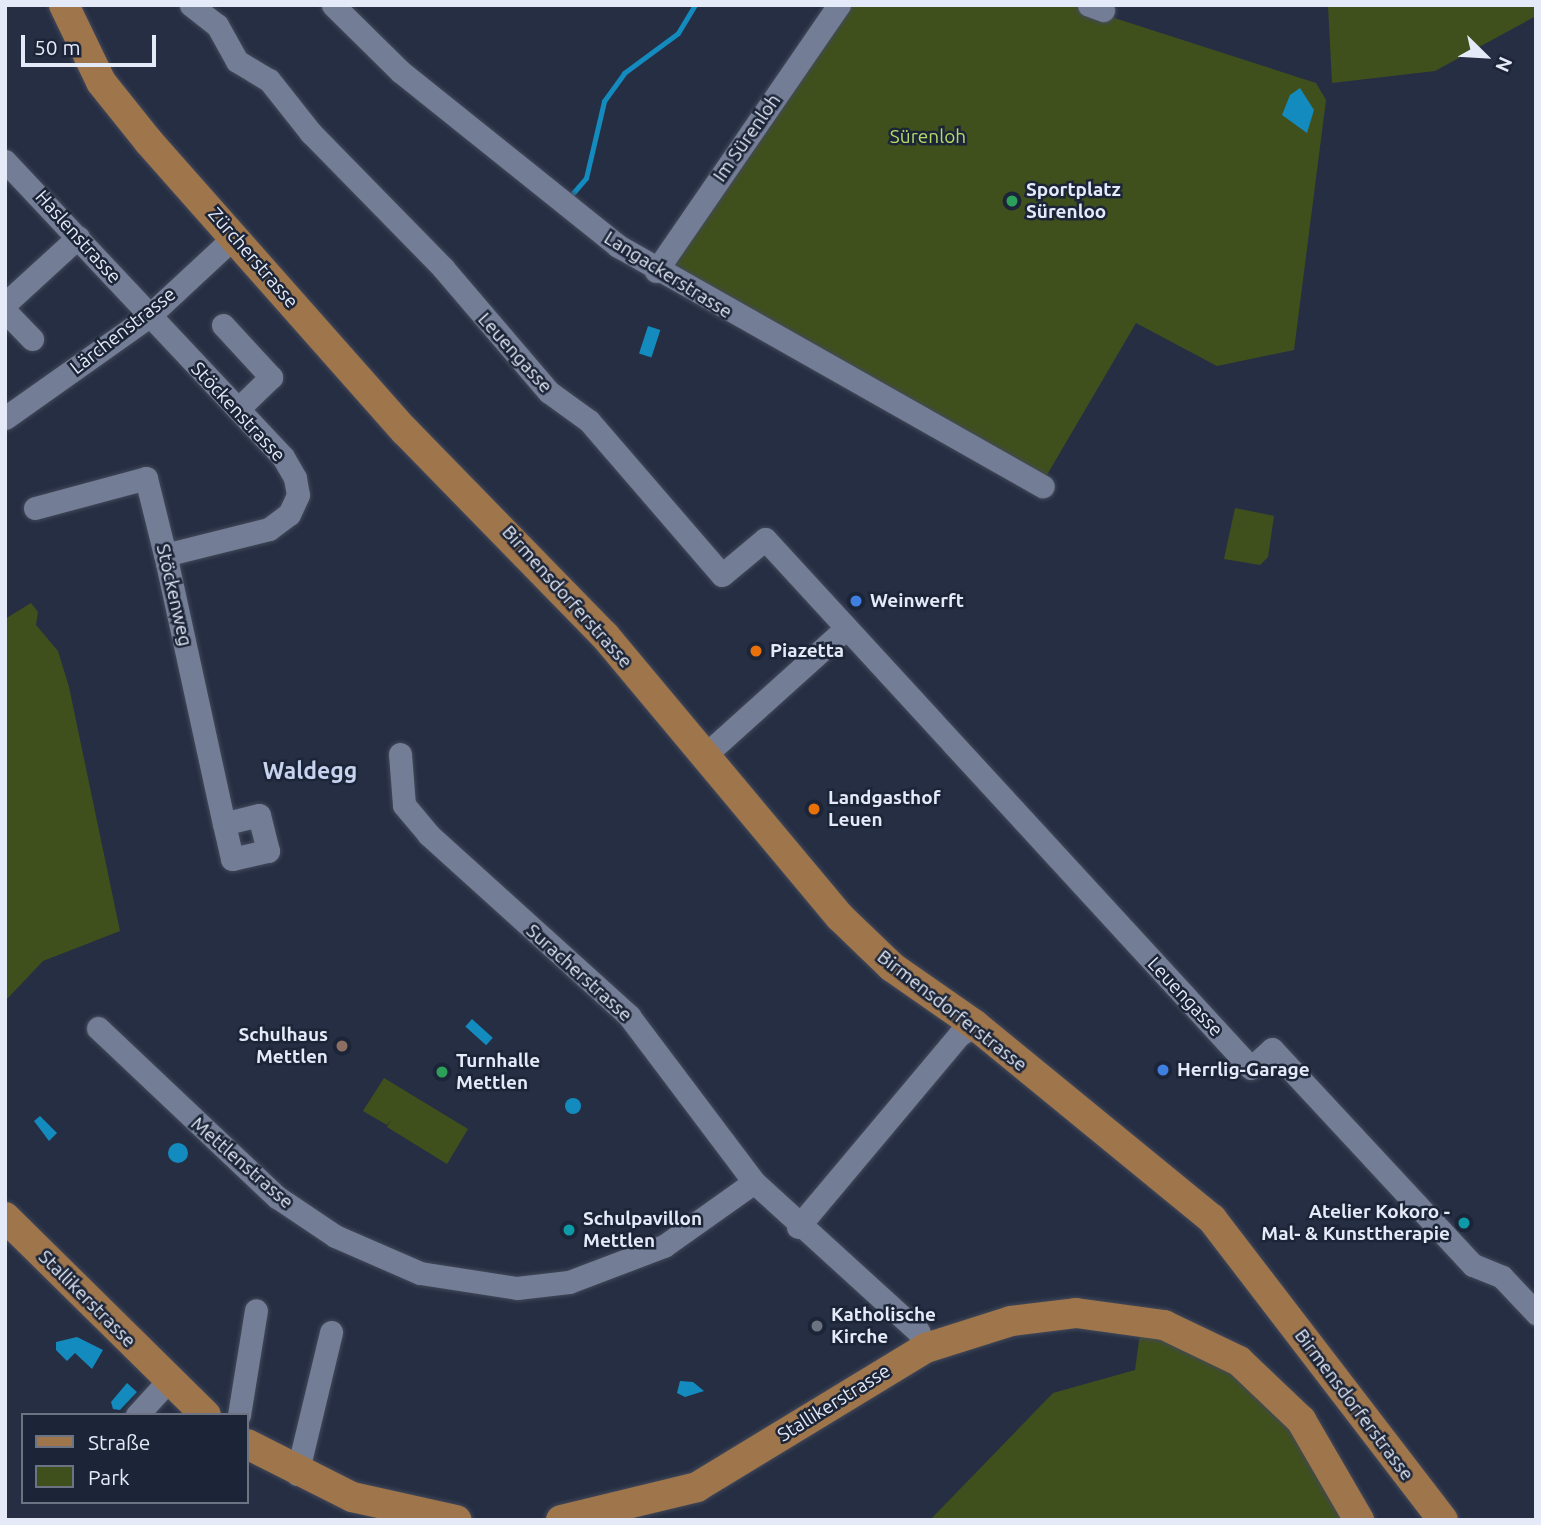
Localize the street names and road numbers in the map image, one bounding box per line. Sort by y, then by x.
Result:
street label: Im Sürenloh [708,90,786,186]
street label: Haslenstrasse [30,186,126,288]
street label: Zürcherstrasse [203,203,303,313]
street label: Langackerstrasse [600,227,736,323]
street label: Lärchenstrasse [66,283,180,379]
street label: Leuengasse [473,308,557,398]
street label: Stöckenstrasse [186,358,290,466]
street label: Birmensdorferstrasse [497,521,637,673]
street label: Stöckenweg [151,542,197,648]
street label: Suracherstrasse [521,919,637,1027]
street label: Birmensdorferstrasse [873,945,1031,1077]
street label: Leuengasse [1143,953,1227,1041]
street label: Mettlenstrasse [186,1112,298,1214]
street label: Stallikerstrasse [34,1246,140,1352]
street label: Birmensdorferstrasse [1290,1325,1418,1485]
street label: Stallikerstrasse [774,1359,894,1447]

